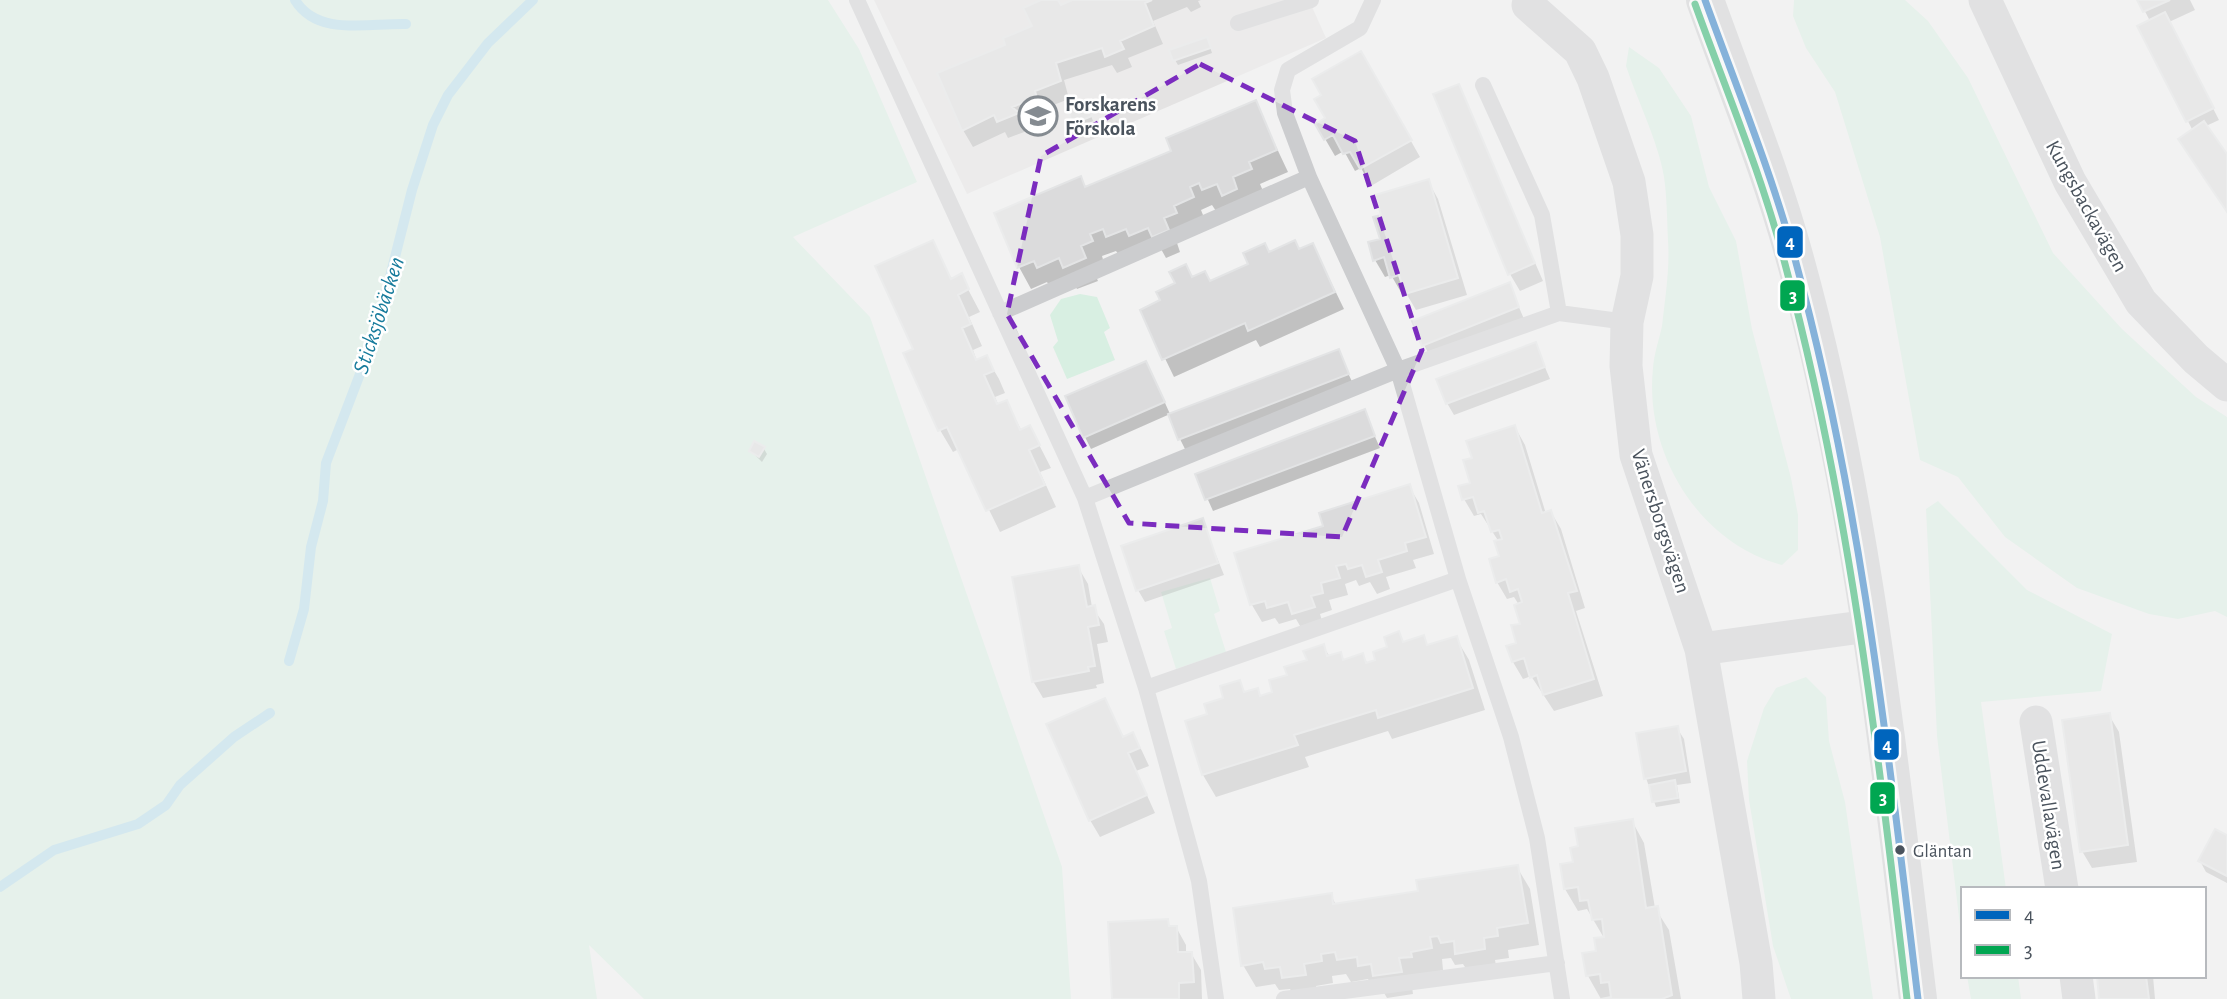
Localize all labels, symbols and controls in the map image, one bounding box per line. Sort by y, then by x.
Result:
place label: Forskarens Förskola [1065,94,1156,139]
school or university icon: Forskarens Förskola [1017,95,1059,137]
street label: Kungsbackavägen [2042,137,2131,275]
line badge: 4 [1776,225,1804,259]
text: 4 [1785,233,1795,252]
water label: Sticksjöbäcken [350,254,409,377]
line badge: 3 [1779,279,1806,312]
text: 3 [1789,287,1797,306]
street label: Vänersborgsvägen [1627,447,1694,596]
line badge: 4 [1873,728,1900,761]
text: 4 [1882,736,1892,755]
street label: Uddevallavägen [2028,739,2069,871]
line badge: 3 [1869,781,1896,815]
text: 3 [1879,789,1887,808]
place label: Gläntan [1913,842,1972,861]
marker: Gläntan [1893,843,1907,857]
legend [1961,887,2206,978]
text: 4 [2024,905,2034,926]
text: 3 [2024,940,2033,961]

